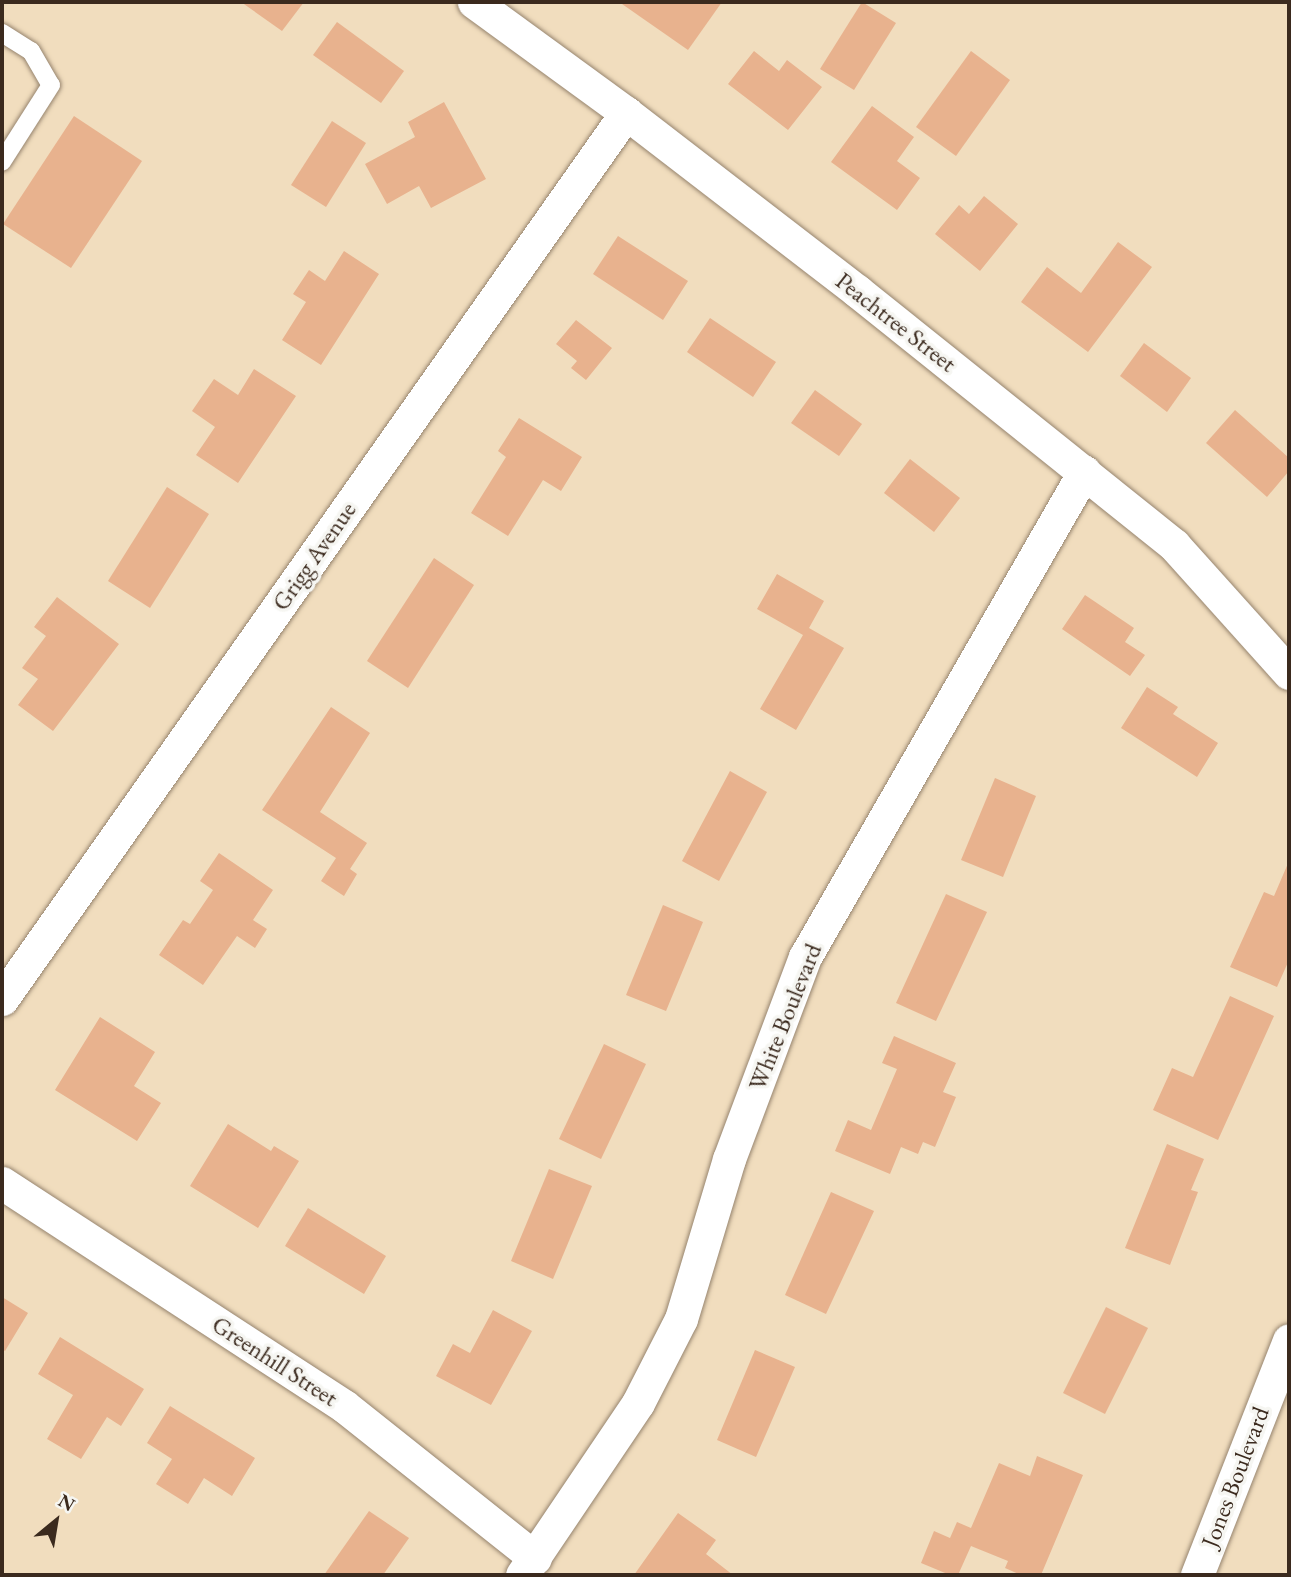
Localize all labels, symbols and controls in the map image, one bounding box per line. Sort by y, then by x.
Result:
street label: Peachtree Street [830,266,962,378]
street label: Grigg Avenue [266,496,362,616]
street label: White Boulevard [743,939,827,1095]
street label: Greenhill Street [207,1310,343,1412]
street label: Jones Boulevard [1195,1403,1275,1551]
north arrow [21,1486,91,1556]
text: N [54,1488,80,1517]

